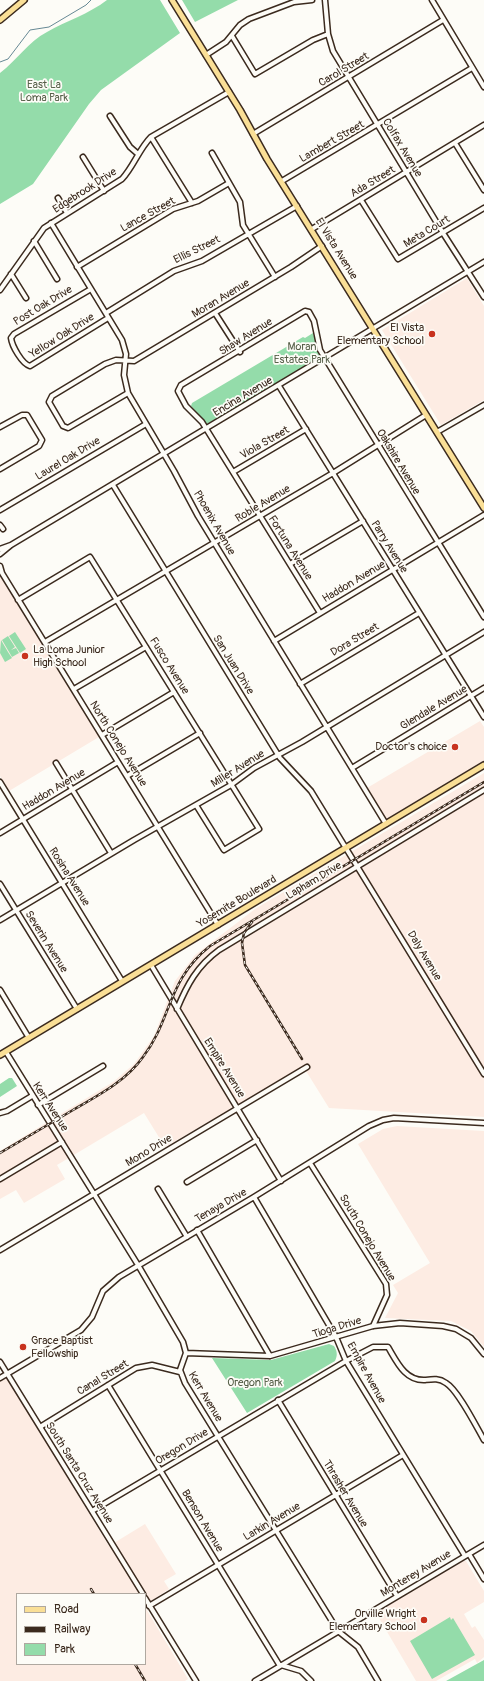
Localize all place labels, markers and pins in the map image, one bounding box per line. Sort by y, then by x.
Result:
place label: El Vista Elementary School [337,321,424,347]
marker: El Vista Elementary School [427,329,437,339]
place label: La Loma Junior High School [33,643,105,669]
marker: La Loma Junior High School [20,651,30,661]
place label: Doctor's choice [375,740,447,754]
marker: Doctor's choice [450,742,460,752]
place label: Grace Baptist Fellowship [31,1334,93,1360]
marker: Grace Baptist Fellowship [18,1342,28,1352]
place label: Orville Wright Elementary School [329,1607,416,1633]
marker: Orville Wright Elementary School [419,1615,429,1625]

